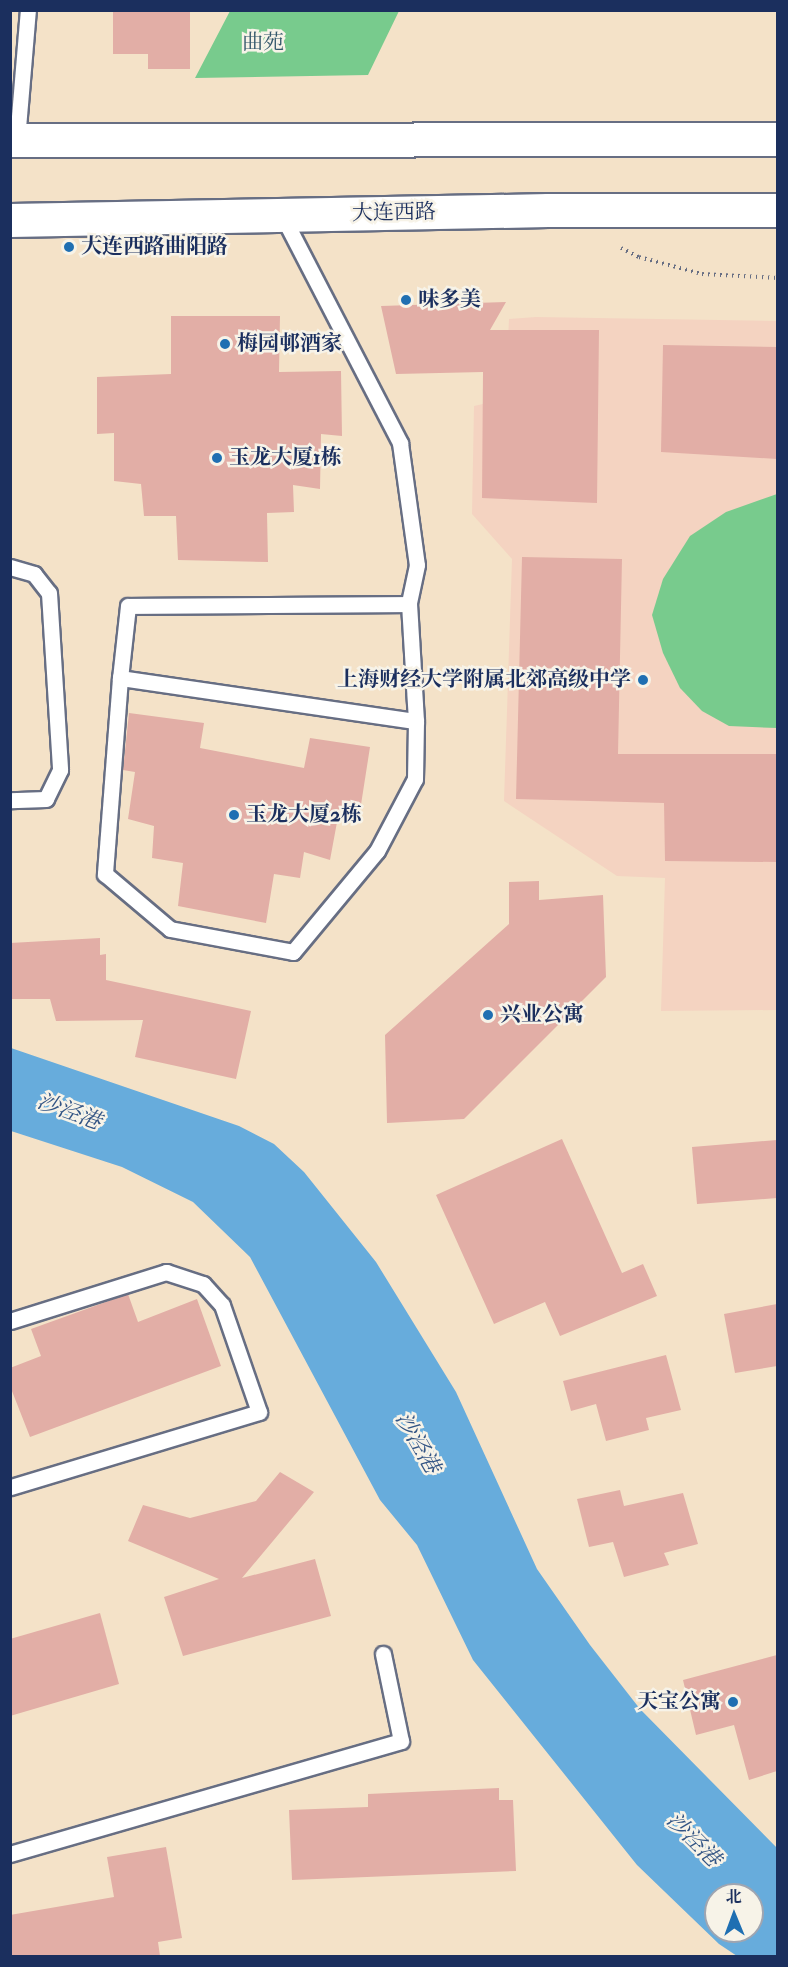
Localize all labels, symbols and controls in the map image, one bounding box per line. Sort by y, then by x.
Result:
park label: 曲苑 [242,30,284,56]
street label: 大连西路 [352,200,436,226]
place label: 大连西路曲阳路 [81,234,228,260]
marker: 大连西路曲阳路 [62,240,76,254]
place label: 味多美 [418,287,481,313]
marker: 味多美 [399,293,413,307]
place label: 梅园邨酒家 [237,331,342,357]
marker: 梅园邨酒家 [218,337,232,351]
place label: 玉龙大厦1栋 [229,445,341,471]
marker: 玉龙大厦1栋 [210,451,224,465]
place label: 上海财经大学附属北郊高级中学 [337,667,631,693]
marker: 上海财经大学附属北郊高级中学 [636,673,650,687]
place label: 玉龙大厦2栋 [246,802,362,828]
marker: 玉龙大厦2栋 [227,808,241,822]
place label: 兴业公寓 [500,1002,584,1028]
marker: 兴业公寓 [481,1008,495,1022]
water label: 沙泾港 [33,1088,105,1136]
water label: 沙泾港 [389,1408,445,1478]
place label: 天宝公寓 [637,1689,721,1715]
marker: 天宝公寓 [726,1695,740,1709]
water label: 沙泾港 [660,1807,726,1873]
north arrow [704,1883,764,1943]
text: 北 [726,1887,742,1907]

